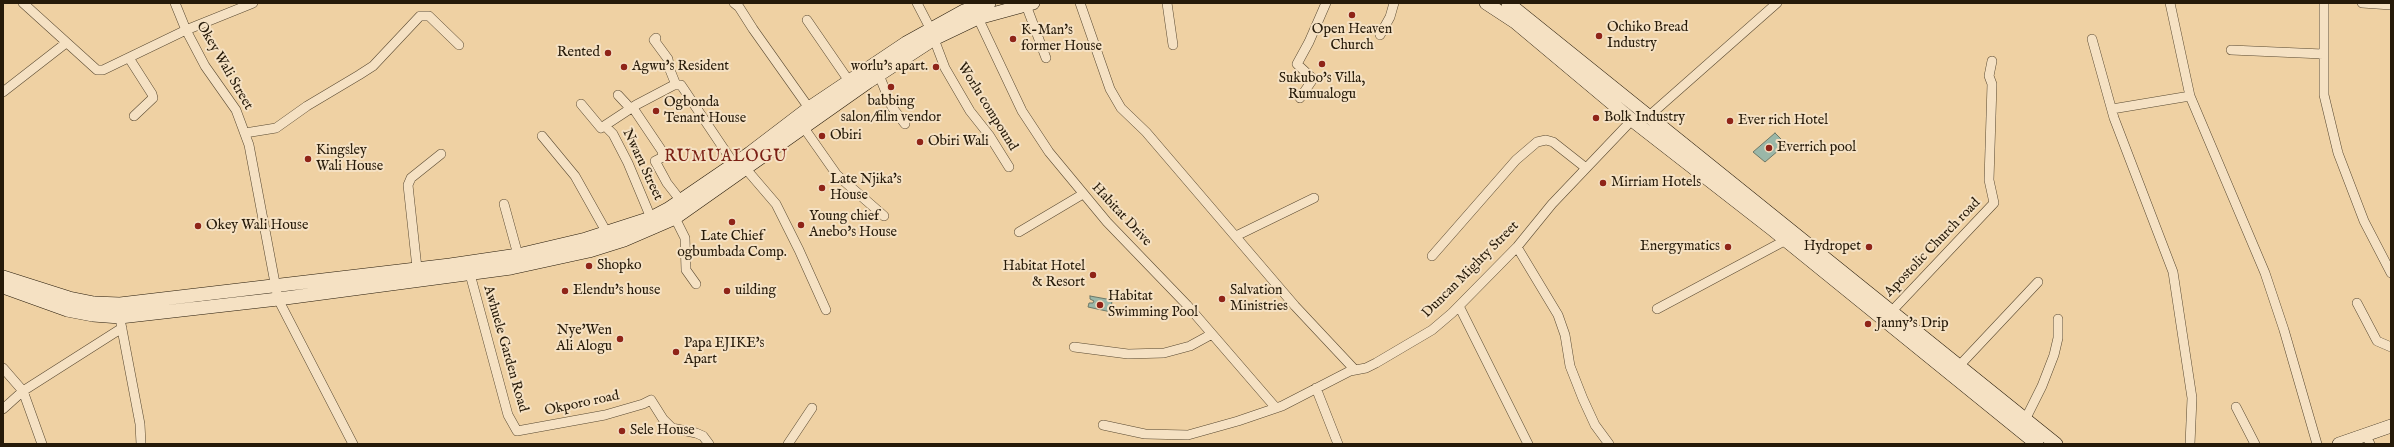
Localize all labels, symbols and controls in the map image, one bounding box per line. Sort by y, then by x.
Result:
marker: Open Heaven Church [1347,10,1357,20]
street label: Okey Wali Street [192,19,256,113]
place label: Ochiko Bread Industry [1607,20,1688,52]
place label: Open Heaven Church [1312,22,1392,54]
place label: K-Man's former House [1021,23,1102,56]
marker: Ochiko Bread Industry [1594,31,1604,41]
marker: K-Man's former House [1008,34,1018,44]
place label: Rented [557,45,600,61]
marker: Rented [603,48,613,58]
place label: Agwu's Resident [632,59,729,75]
place label: worlu's apart. [851,59,928,75]
marker: Sukubo's Villa, Rumualogu [1317,59,1327,69]
street label: Worlu compound [953,60,1021,154]
marker: Agwu's Resident [619,62,629,72]
marker: worlu's apart. [931,62,941,72]
place label: Sukubo's Villa, Rumualogu [1279,71,1365,104]
marker: babbing salon/film vendor [886,82,896,92]
place label: babbing salon/film vendor [841,94,941,126]
place label: Ogbonda Tenant House [664,95,746,128]
marker: Ogbonda Tenant House [651,106,661,116]
place label: Bolk Industry [1604,110,1685,126]
marker: Bolk Industry [1591,113,1601,123]
place label: Ever rich Hotel [1738,113,1828,129]
marker: Ever rich Hotel [1725,116,1735,126]
street label: Nwaru Street [618,126,666,204]
place label: Obiri [830,128,862,144]
marker: Obiri [817,131,827,141]
place label: Obiri Wali [928,134,989,150]
marker: Obiri Wali [915,137,925,147]
place label: Everrich pool [1777,140,1856,156]
place label: Kingsley Wali House [316,143,383,176]
marker: Everrich pool [1764,143,1774,153]
district label: RUMUALOGU [664,148,788,168]
marker: Kingsley Wali House [303,154,313,164]
place label: Late Njika's House [830,172,902,204]
place label: Mirriam Hotels [1611,175,1701,191]
marker: Mirriam Hotels [1598,178,1608,188]
street label: Habitat Drive [1087,180,1155,250]
marker: Late Njika's House [817,183,827,193]
street label: Apostolic Church road [1882,195,1984,301]
place label: Young chief Anebo's House [809,209,897,242]
marker: Late Chief ogbumbada Comp. [727,217,737,227]
place label: Okey Wali House [206,218,308,234]
street label: Duncan Mighty Street [1419,218,1523,322]
marker: Young chief Anebo's House [796,220,806,230]
marker: Okey Wali House [193,221,203,231]
place label: Late Chief ogbumbada Comp. [677,229,787,262]
place label: Energymatics [1640,239,1720,255]
place label: Hydropet [1804,239,1861,255]
marker: Energymatics [1723,242,1733,252]
marker: Hydropet [1864,242,1874,252]
place label: Shopko [597,258,642,274]
place label: Habitat Hotel & Resort [1003,259,1085,292]
marker: Shopko [584,261,594,271]
marker: Habitat Hotel & Resort [1088,270,1098,280]
place label: Elendu's house [573,283,660,299]
place label: uilding [735,283,776,299]
place label: Salvation Ministries [1230,283,1288,316]
street label: Awhuele Garden Road [479,284,531,414]
marker: Elendu's house [560,286,570,296]
marker: uilding [722,286,732,296]
place label: Habitat Swimming Pool [1108,289,1198,322]
marker: Salvation Ministries [1217,294,1227,304]
marker: Habitat Swimming Pool [1095,300,1105,310]
place label: Janny's Drip [1876,316,1949,332]
marker: Janny's Drip [1863,319,1873,329]
place label: Nye'Wen Ali Alogu [556,323,612,356]
marker: Nye'Wen Ali Alogu [615,334,625,344]
place label: Papa EJIKE's Apart [684,336,764,368]
marker: Papa EJIKE's Apart [671,347,681,357]
street label: Okporo road [543,388,621,420]
place label: Sele House [630,423,695,439]
marker: Sele House [617,426,627,436]

